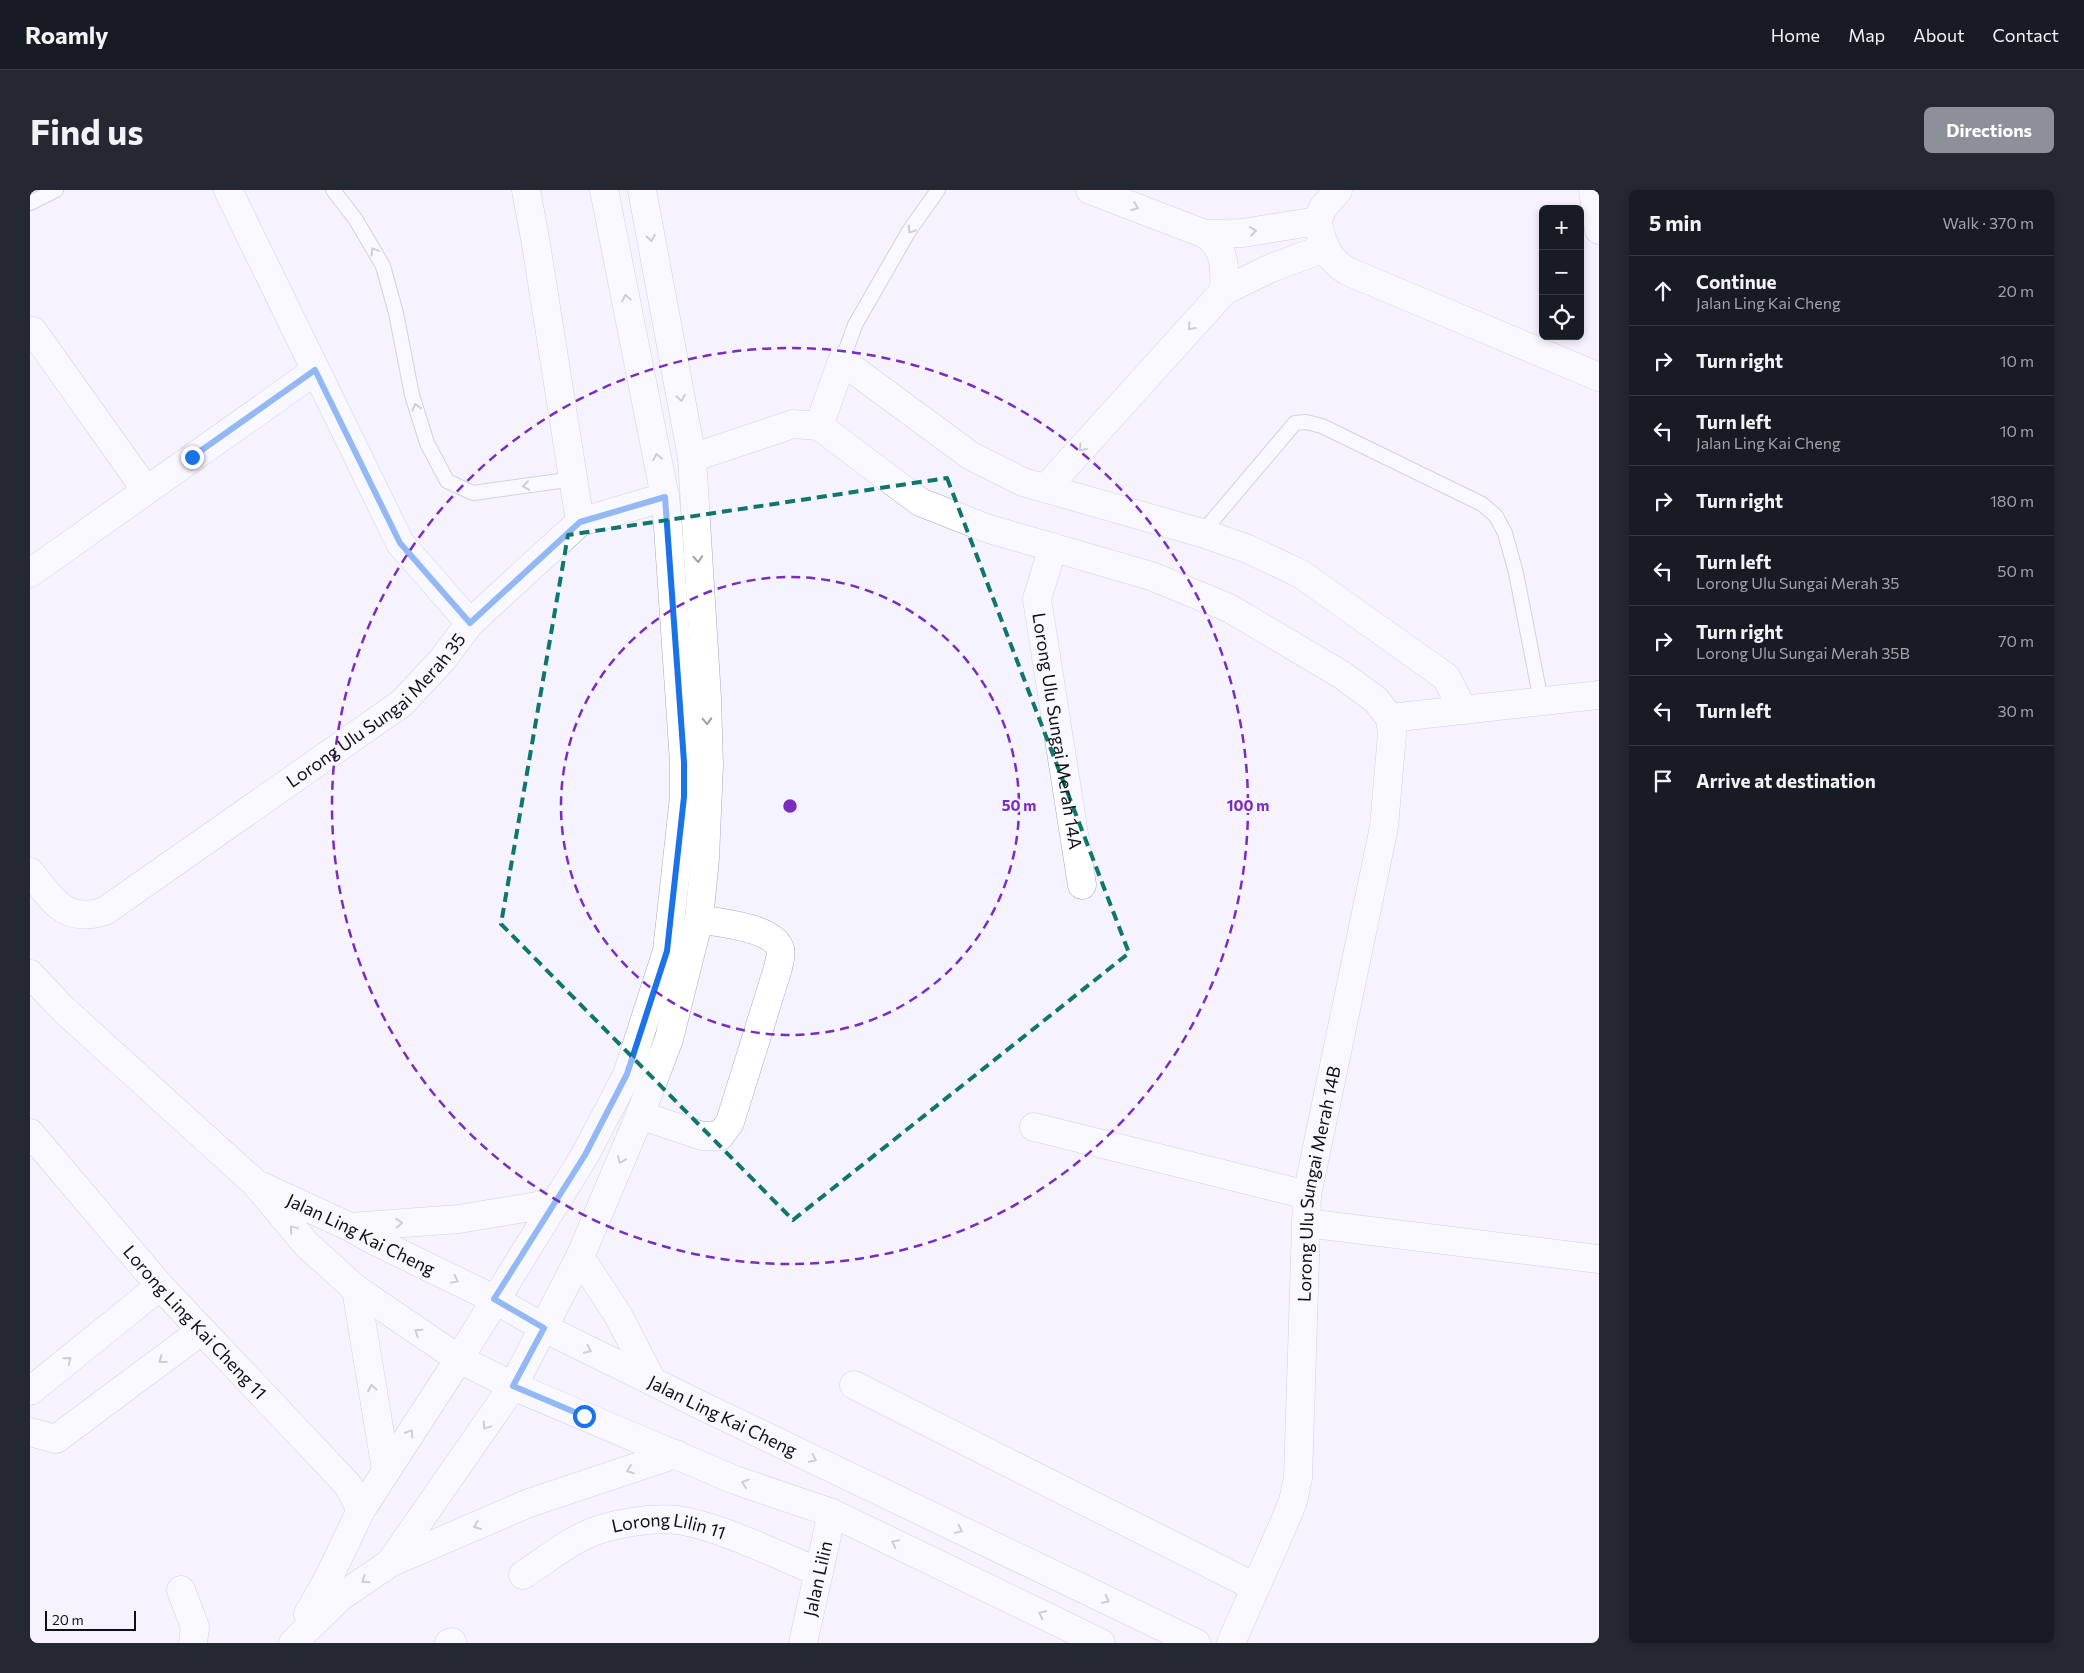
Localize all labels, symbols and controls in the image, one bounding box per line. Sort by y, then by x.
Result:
text: Roamly [25,20,108,49]
text: Home [1771,24,1820,46]
text: Map [1848,24,1885,46]
text: About [1913,24,1965,46]
text: Contact [1993,24,2059,46]
button: Directions [1924,107,2054,153]
text: Find us [30,109,144,152]
one-way arrow [1131,201,1139,211]
map controls [1539,205,1584,340]
button: + [1539,205,1584,250]
text: 5 min [1649,210,1702,235]
text: Walk · 370 m [1943,213,2034,232]
one-way arrow [907,225,917,234]
one-way arrow [1249,227,1258,237]
one-way arrow [645,234,656,242]
one-way arrow [371,248,381,257]
button: − [1539,250,1584,295]
text: Continue [1696,270,1776,293]
icon: ahead [1649,277,1677,305]
text: 20 m [1998,281,2034,300]
one-way arrow [621,293,631,302]
text: Jalan Ling Kai Cheng [1696,293,1841,312]
button: locate [1539,295,1584,340]
one-way arrow [1188,322,1197,331]
icon: right [1649,347,1677,375]
text: Turn right [1696,349,1783,372]
text: 10 m [2000,351,2034,370]
one-way arrow [675,393,685,402]
one-way arrow [412,404,422,412]
text: Turn left [1696,410,1771,433]
icon: left [1649,417,1677,445]
text: 10 m [2000,421,2034,440]
text: Jalan Ling Kai Cheng [1696,433,1841,452]
one-way arrow [1079,443,1088,452]
route end [181,446,204,469]
one-way arrow [653,453,663,462]
one-way arrow [522,480,530,491]
icon: right [1649,487,1677,515]
text: Turn right [1696,489,1783,512]
text: 180 m [1990,491,2034,510]
text: Turn left [1696,550,1771,573]
one-way arrow [692,555,703,563]
icon: left [1649,557,1677,585]
text: 50 m [1997,561,2034,580]
text: Lorong Ulu Sungai Merah 35 [1696,573,1900,592]
street label: Lorong Ulu Sungai Merah 14A [1028,611,1087,851]
text: Turn right [1696,620,1783,643]
icon: right [1649,627,1677,655]
street label: Lorong Ulu Sungai Merah 35 [282,628,470,792]
text: 70 m [1998,631,2034,650]
text: Lorong Ulu Sungai Merah 35B [1696,643,1910,662]
icon: left [1649,697,1677,725]
text: Turn left [1696,699,1771,722]
text: 30 m [1997,701,2034,720]
one-way arrow [702,717,713,725]
icon: arrive [1649,767,1677,795]
text: Arrive at destination [1696,769,1876,792]
text: 50 m [1002,796,1036,814]
text: 100 m [1227,796,1269,814]
centre of rings [781,797,799,815]
street label: Lorong Ulu Sungai Merah 14B [1293,1064,1345,1302]
one-way arrow [616,1155,627,1164]
street label: Jalan Ling Kai Cheng [283,1188,439,1280]
one-way arrow [395,1218,403,1229]
one-way arrow [290,1226,299,1235]
street label: Lorong Ling Kai Cheng 11 [119,1240,272,1403]
one-way arrow [450,1274,459,1284]
one-way arrow [415,1329,424,1338]
one-way arrow [583,1344,592,1354]
one-way arrow [158,1354,168,1363]
one-way arrow [62,1357,72,1366]
street label: Jalan Ling Kai Cheng [645,1370,801,1461]
one-way arrow [368,1383,378,1392]
route start [573,1405,596,1428]
one-way arrow [482,1421,492,1430]
one-way arrow [404,1430,413,1439]
one-way arrow [808,1453,817,1464]
one-way arrow [626,1464,634,1474]
one-way arrow [741,1479,749,1489]
street label: Lorong Lilin 11 [609,1508,729,1543]
one-way arrow [473,1519,482,1530]
one-way arrow [954,1523,963,1534]
street label: Jalan Lilin [798,1539,836,1619]
one-way arrow [892,1539,901,1549]
one-way arrow [361,1574,371,1583]
one-way arrow [1101,1594,1110,1604]
scale bar [45,1608,136,1631]
one-way arrow [1038,1610,1047,1620]
text: 20 m [52,1611,84,1628]

